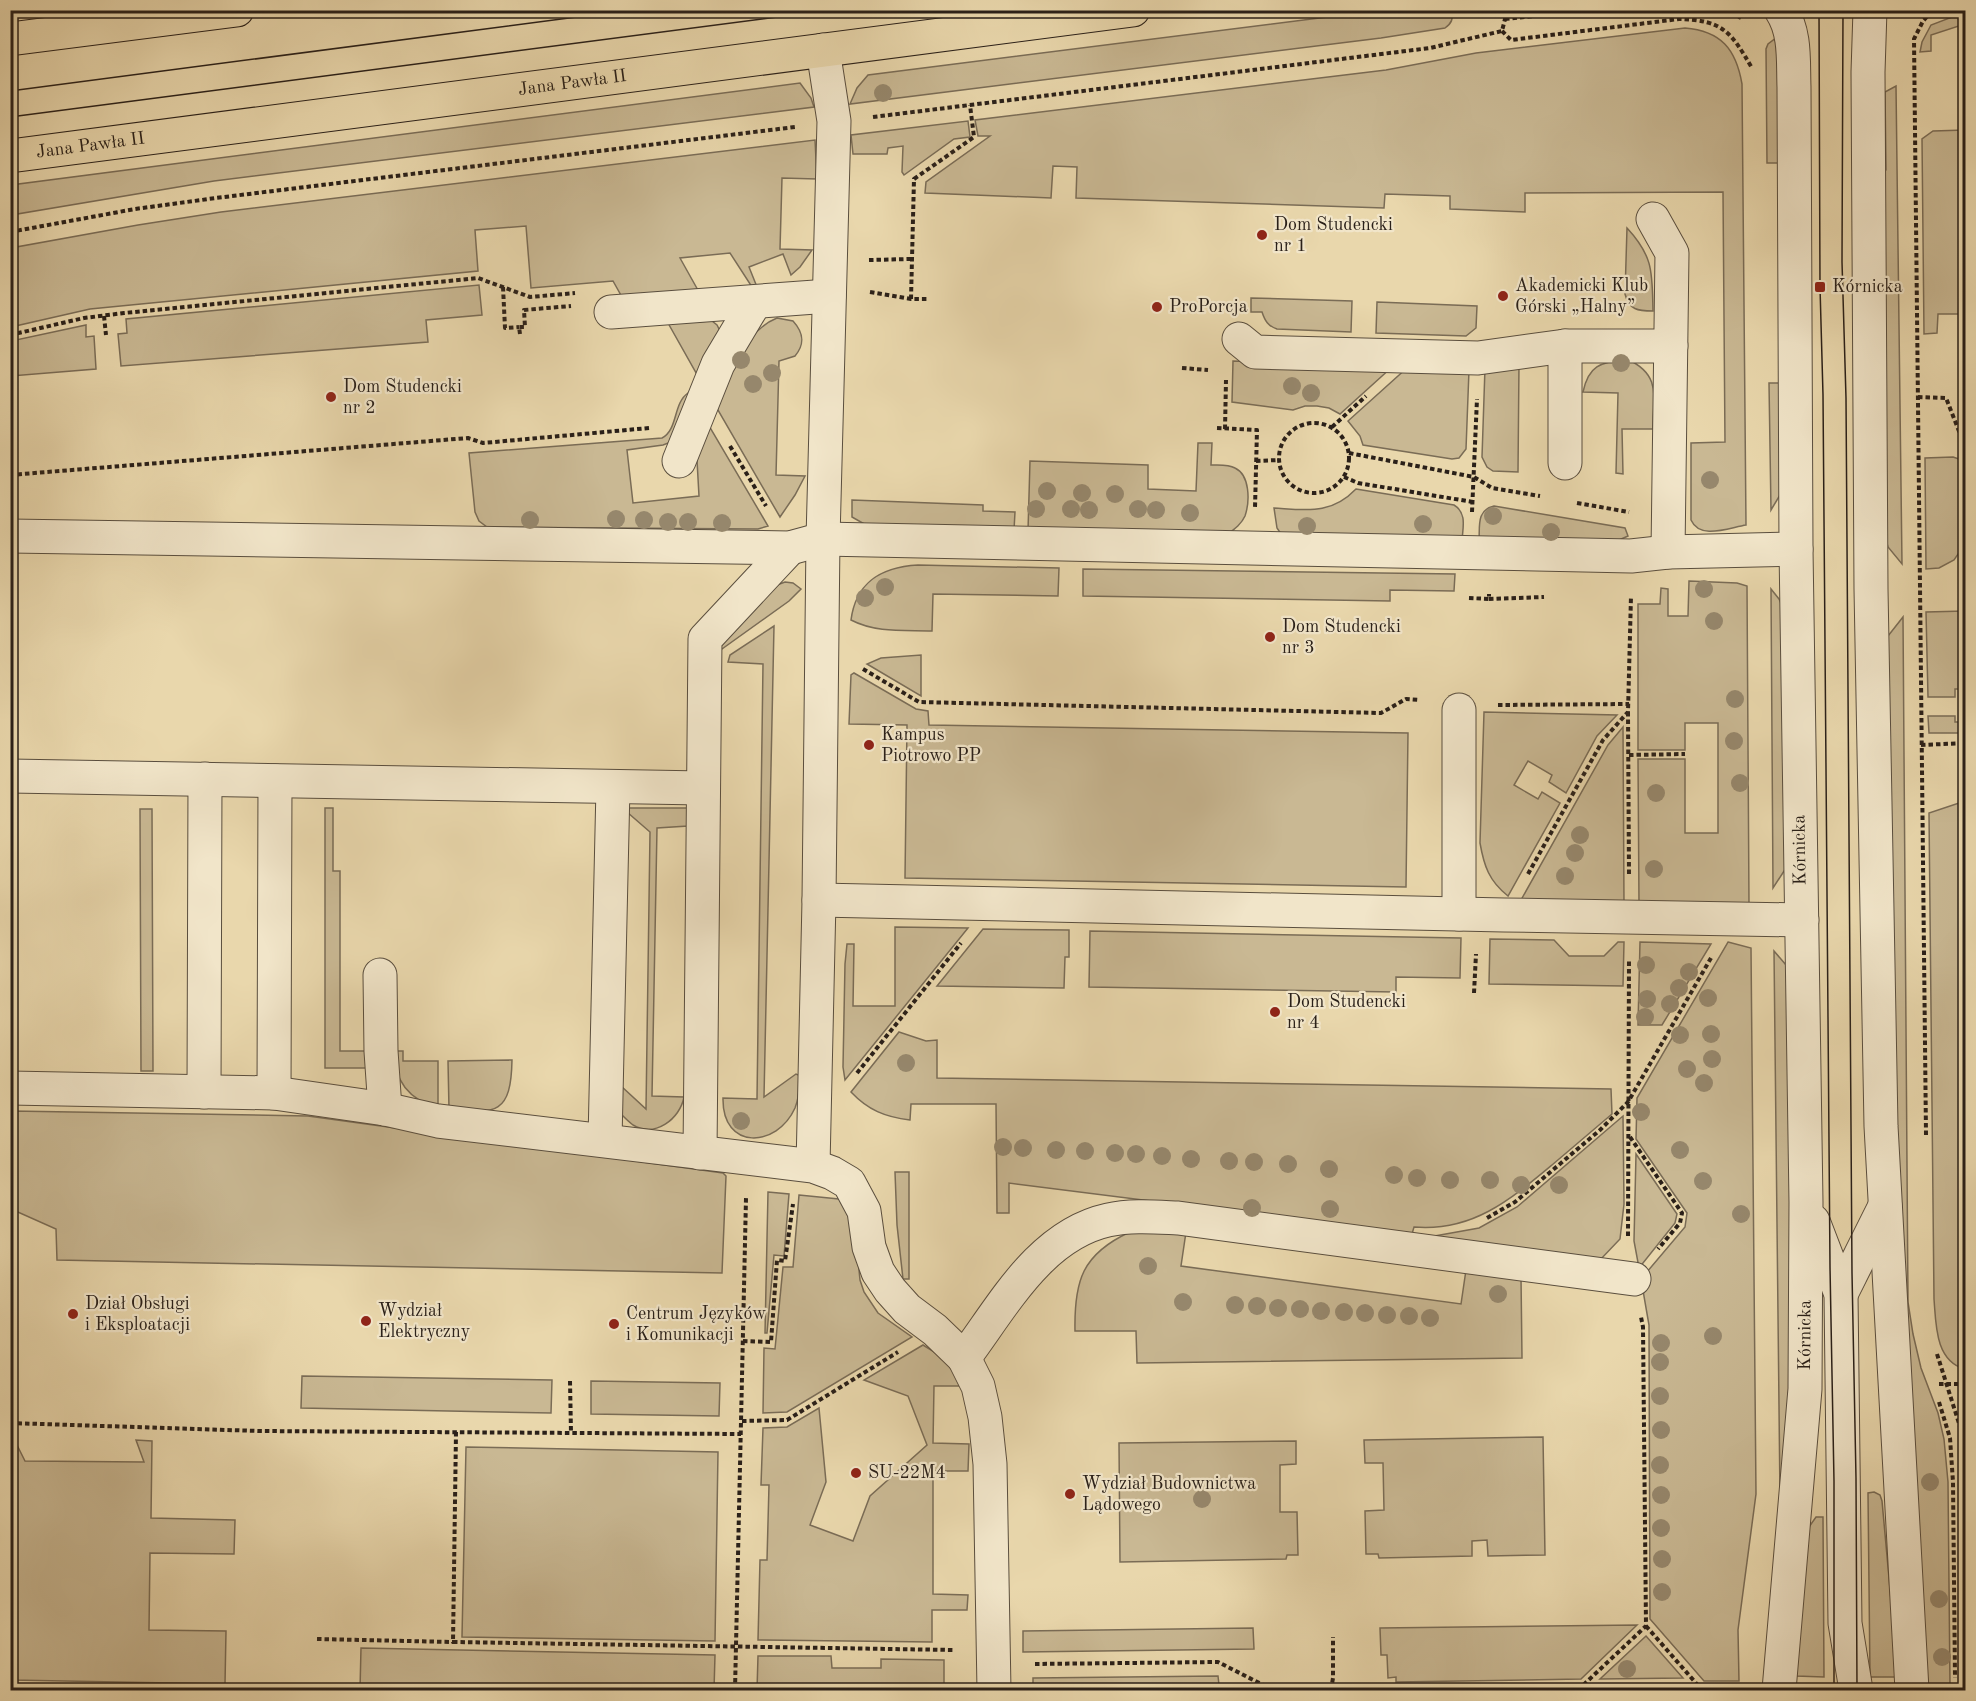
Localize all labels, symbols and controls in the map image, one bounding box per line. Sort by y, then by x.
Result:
street label: Jana Pawła II [517,67,628,99]
street label: Jana Pawła II [35,130,146,162]
place label: Dom Studencki nr 1 [1274,216,1393,255]
marker: Dom Studencki nr 1 [1255,228,1269,242]
place label: Akademicki Klub Górski „Halny” [1515,277,1648,316]
place label: Kórnicka [1832,278,1903,296]
marker: Kórnicka [1813,280,1827,294]
marker: Akademicki Klub Górski „Halny” [1496,289,1510,303]
place label: ProPorcja [1169,298,1248,316]
marker: ProPorcja [1150,300,1164,314]
place label: Dom Studencki nr 2 [343,378,462,417]
marker: Dom Studencki nr 2 [324,390,338,404]
place label: Dom Studencki nr 3 [1282,618,1401,657]
marker: Dom Studencki nr 3 [1263,630,1277,644]
place label: Kampus Piotrowo PP [881,726,981,765]
marker: Kampus Piotrowo PP [862,738,876,752]
street label: Kórnicka [1790,814,1810,885]
place label: Dom Studencki nr 4 [1287,993,1406,1032]
marker: Dom Studencki nr 4 [1268,1005,1282,1019]
place label: Dział Obsługi i Eksploatacji [85,1295,190,1334]
street label: Kórnicka [1796,1300,1814,1371]
place label: Wydział Elektryczny [378,1302,471,1341]
place label: Centrum Języków i Komunikacji [626,1305,766,1344]
marker: Dział Obsługi i Eksploatacji [66,1307,80,1321]
marker: Wydział Elektryczny [359,1314,373,1328]
marker: Centrum Języków i Komunikacji [607,1317,621,1331]
place label: SU-22M4 [868,1464,946,1482]
marker: SU-22M4 [849,1466,863,1480]
place label: Wydział Budownictwa Lądowego [1082,1475,1256,1514]
marker: Wydział Budownictwa Lądowego [1063,1487,1077,1501]

